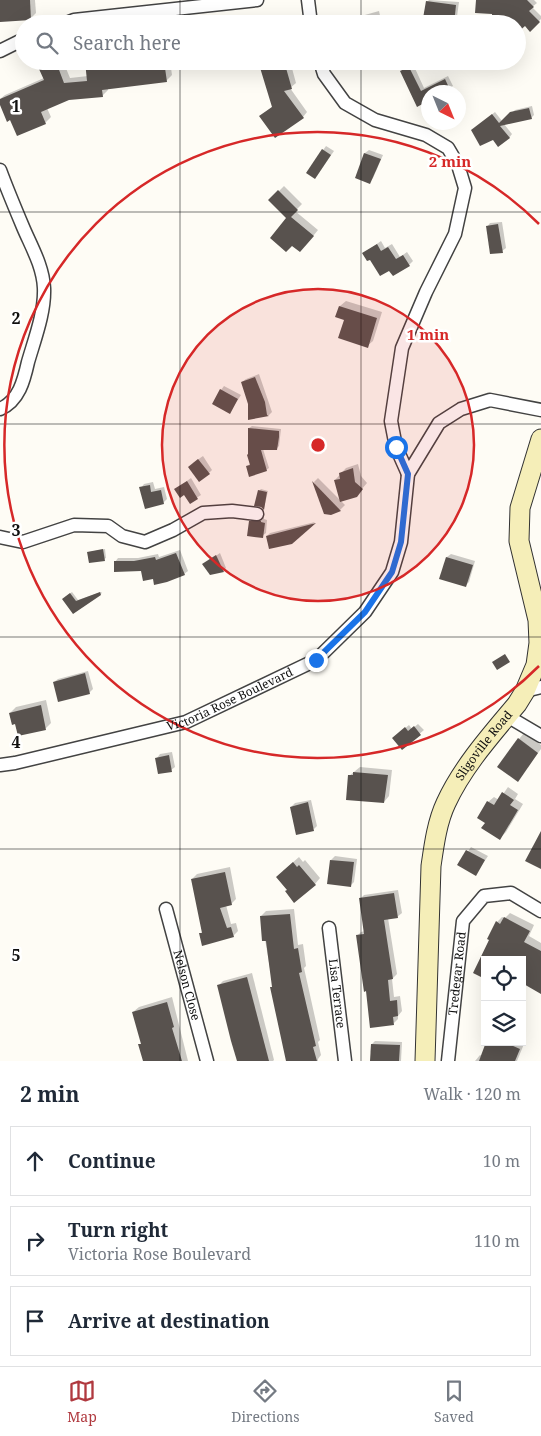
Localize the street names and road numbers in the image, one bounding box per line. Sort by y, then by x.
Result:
street label: Victoria Rose Boulevard [165,663,296,734]
street label: Sligoville Road [451,706,516,784]
street label: Tredegar Road [444,930,470,1016]
street label: Nelson Close [169,948,205,1022]
street label: Lisa Terrace [325,958,350,1029]

